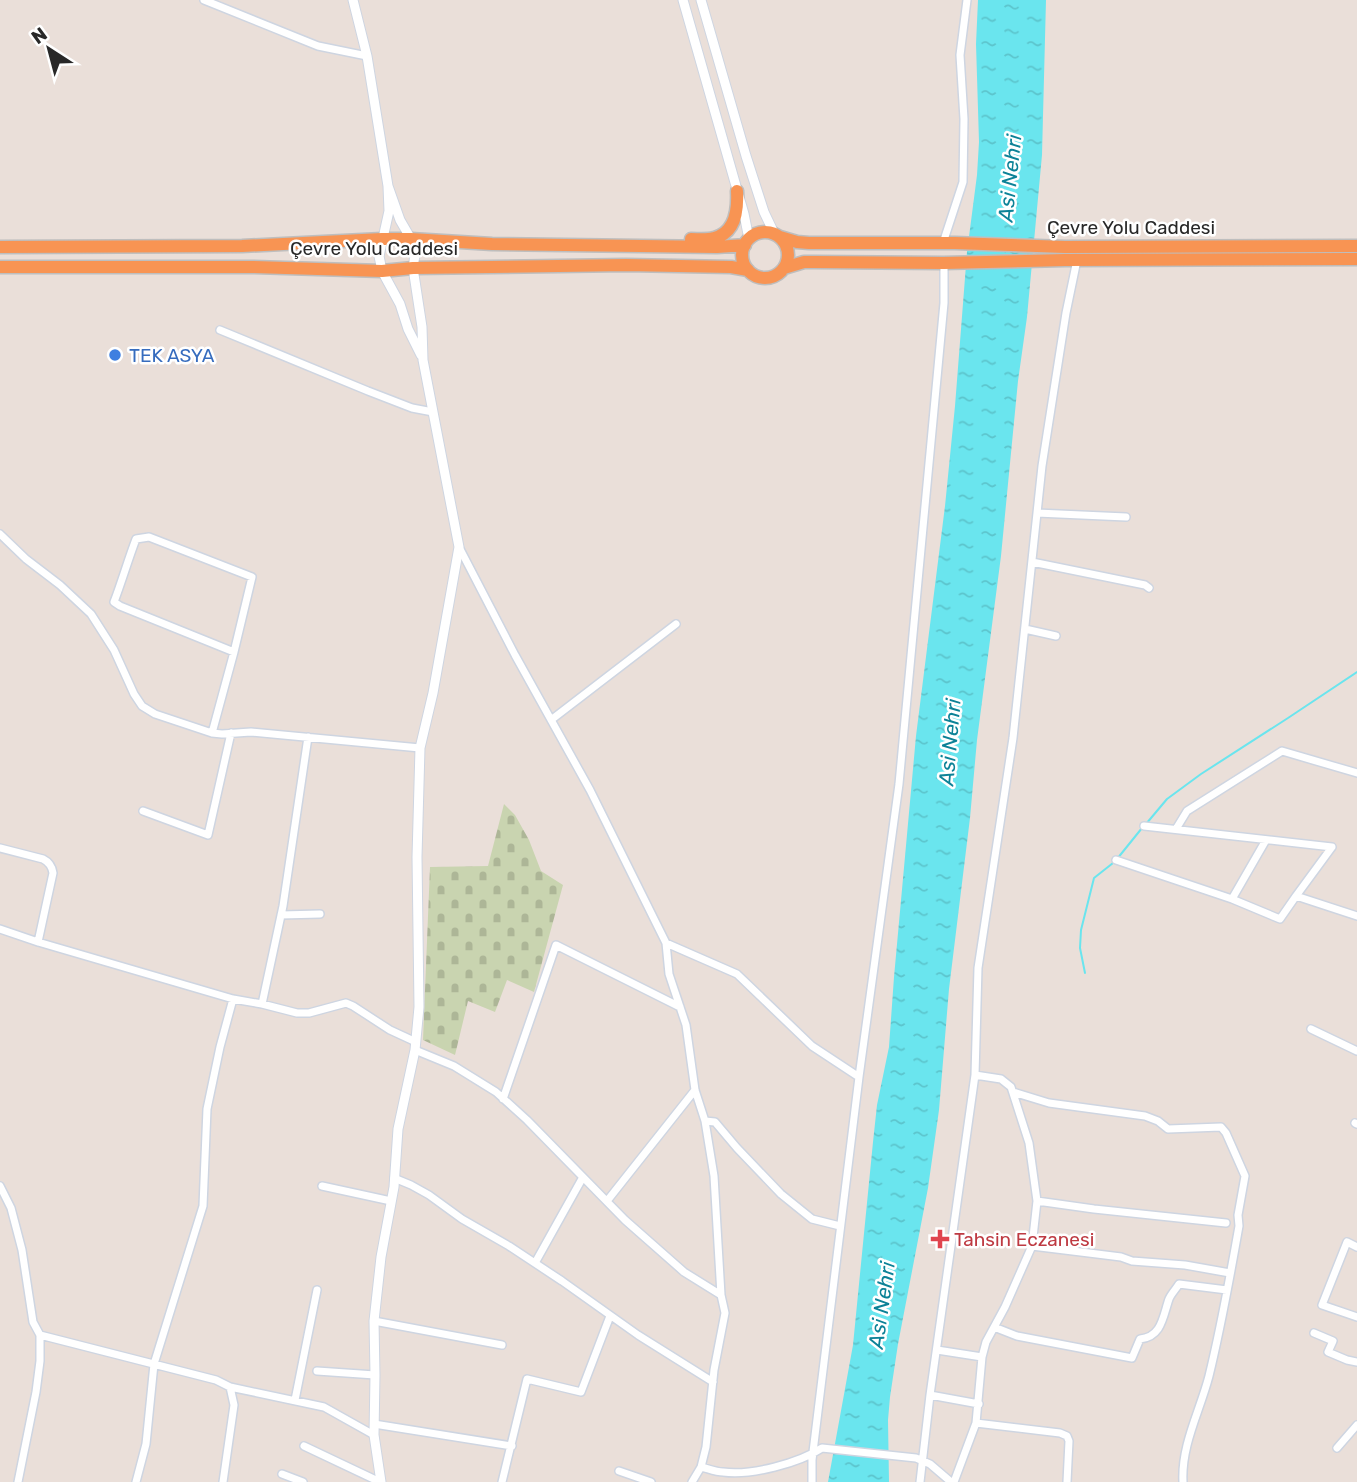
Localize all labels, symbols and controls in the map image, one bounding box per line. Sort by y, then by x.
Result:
north arrow [14,14,84,84]
text: N [27,22,52,49]
water label: Asi Nehri [992,132,1027,224]
street label: Çevre Yolu Caddesi [1047,216,1215,239]
street label: Çevre Yolu Caddesi [290,237,458,260]
place label: TEK ASYA [129,344,215,367]
marker: TEK ASYA [107,347,123,363]
water label: Asi Nehri [933,696,966,788]
place label: Tahsin Eczanesi [954,1228,1094,1251]
marker: Tahsin Eczanesi [932,1231,948,1247]
water label: Asi Nehri [863,1259,900,1351]

